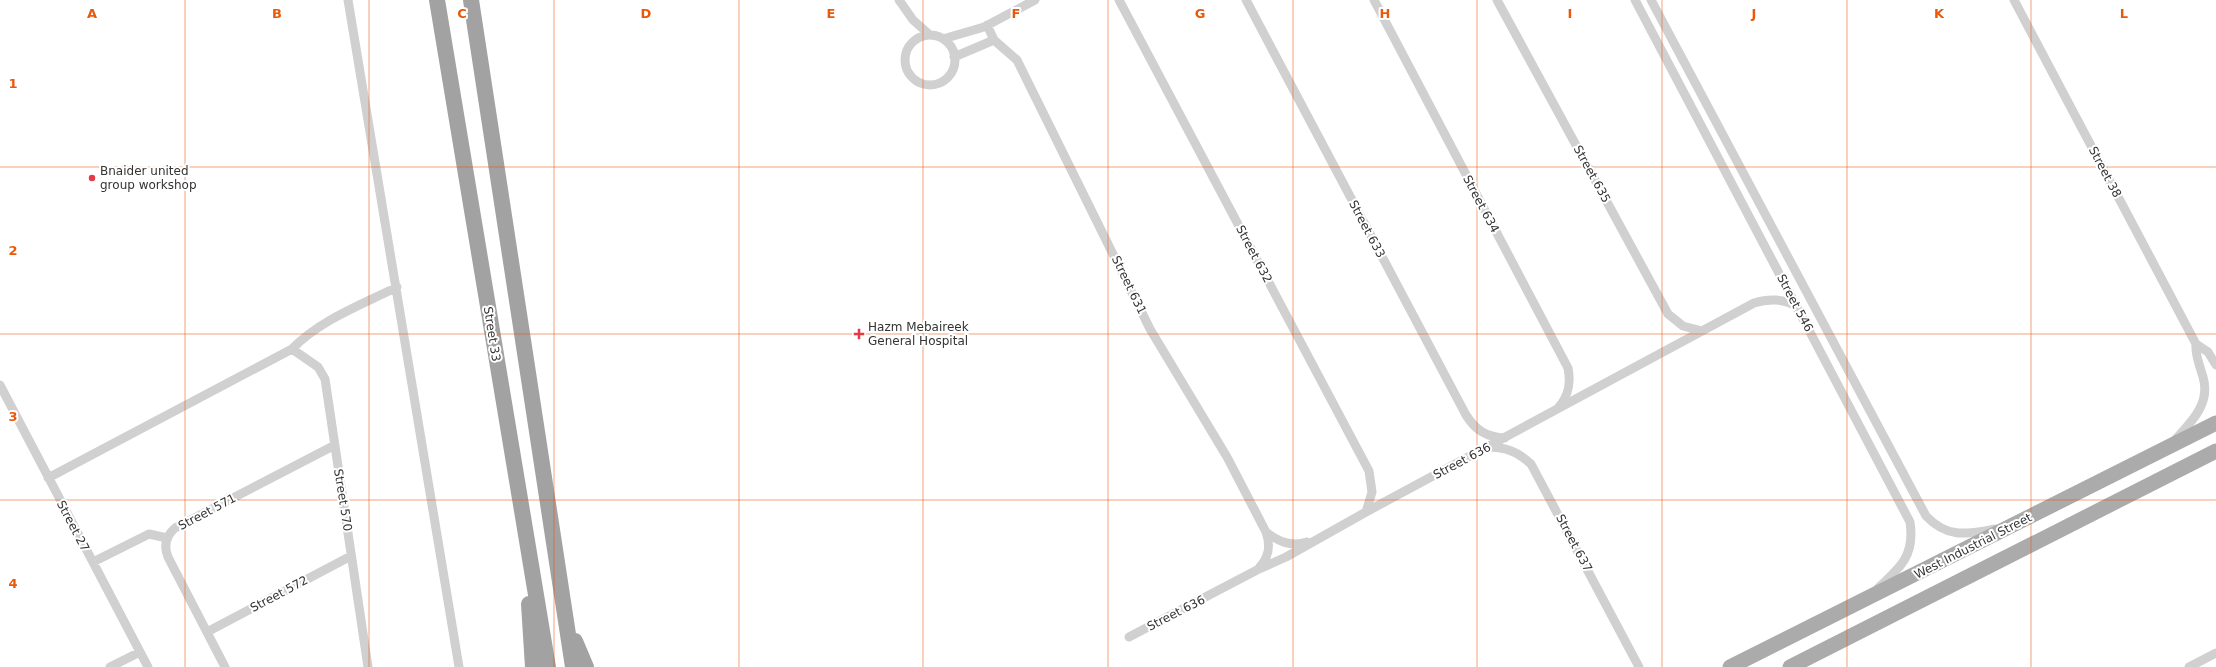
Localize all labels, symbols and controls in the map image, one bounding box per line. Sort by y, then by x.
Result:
text: A [87,6,97,21]
text: B [272,6,282,21]
text: C [457,6,467,21]
text: D [641,6,652,21]
text: E [827,6,835,21]
text: F [1012,6,1020,21]
text: G [1195,6,1205,21]
text: H [1380,6,1390,21]
text: I [1568,6,1572,21]
text: J [1751,6,1756,21]
text: K [1934,6,1945,21]
text: L [2120,6,2128,21]
text: 1 [8,76,18,91]
street label: Street 635 [1571,143,1613,205]
street label: Street 38 [2086,144,2124,200]
place label: Bnaider united group workshop [100,164,197,192]
marker: Bnaider united group workshop [87,173,97,183]
street label: Street 634 [1460,173,1502,235]
street label: Street 633 [1346,198,1388,260]
street label: Street 632 [1233,223,1275,285]
text: 2 [8,243,18,258]
street label: Street 631 [1109,254,1149,316]
street label: Street 546 [1774,272,1816,334]
street label: Street 33 [481,305,503,363]
place label: Hazm Mebaireek General Hospital [868,320,969,348]
marker: Hazm Mebaireek General Hospital [853,328,865,340]
text: 3 [8,409,18,424]
street label: Street 636 [1431,440,1493,482]
street label: Street 570 [331,468,355,532]
street label: Street 571 [176,491,238,533]
street label: Street 27 [54,498,92,554]
street label: West Industrial Street [1912,510,2034,582]
street label: Street 637 [1553,512,1595,574]
street label: Street 572 [248,573,310,615]
text: 4 [8,576,18,591]
street label: Street 636 [1145,592,1207,634]

